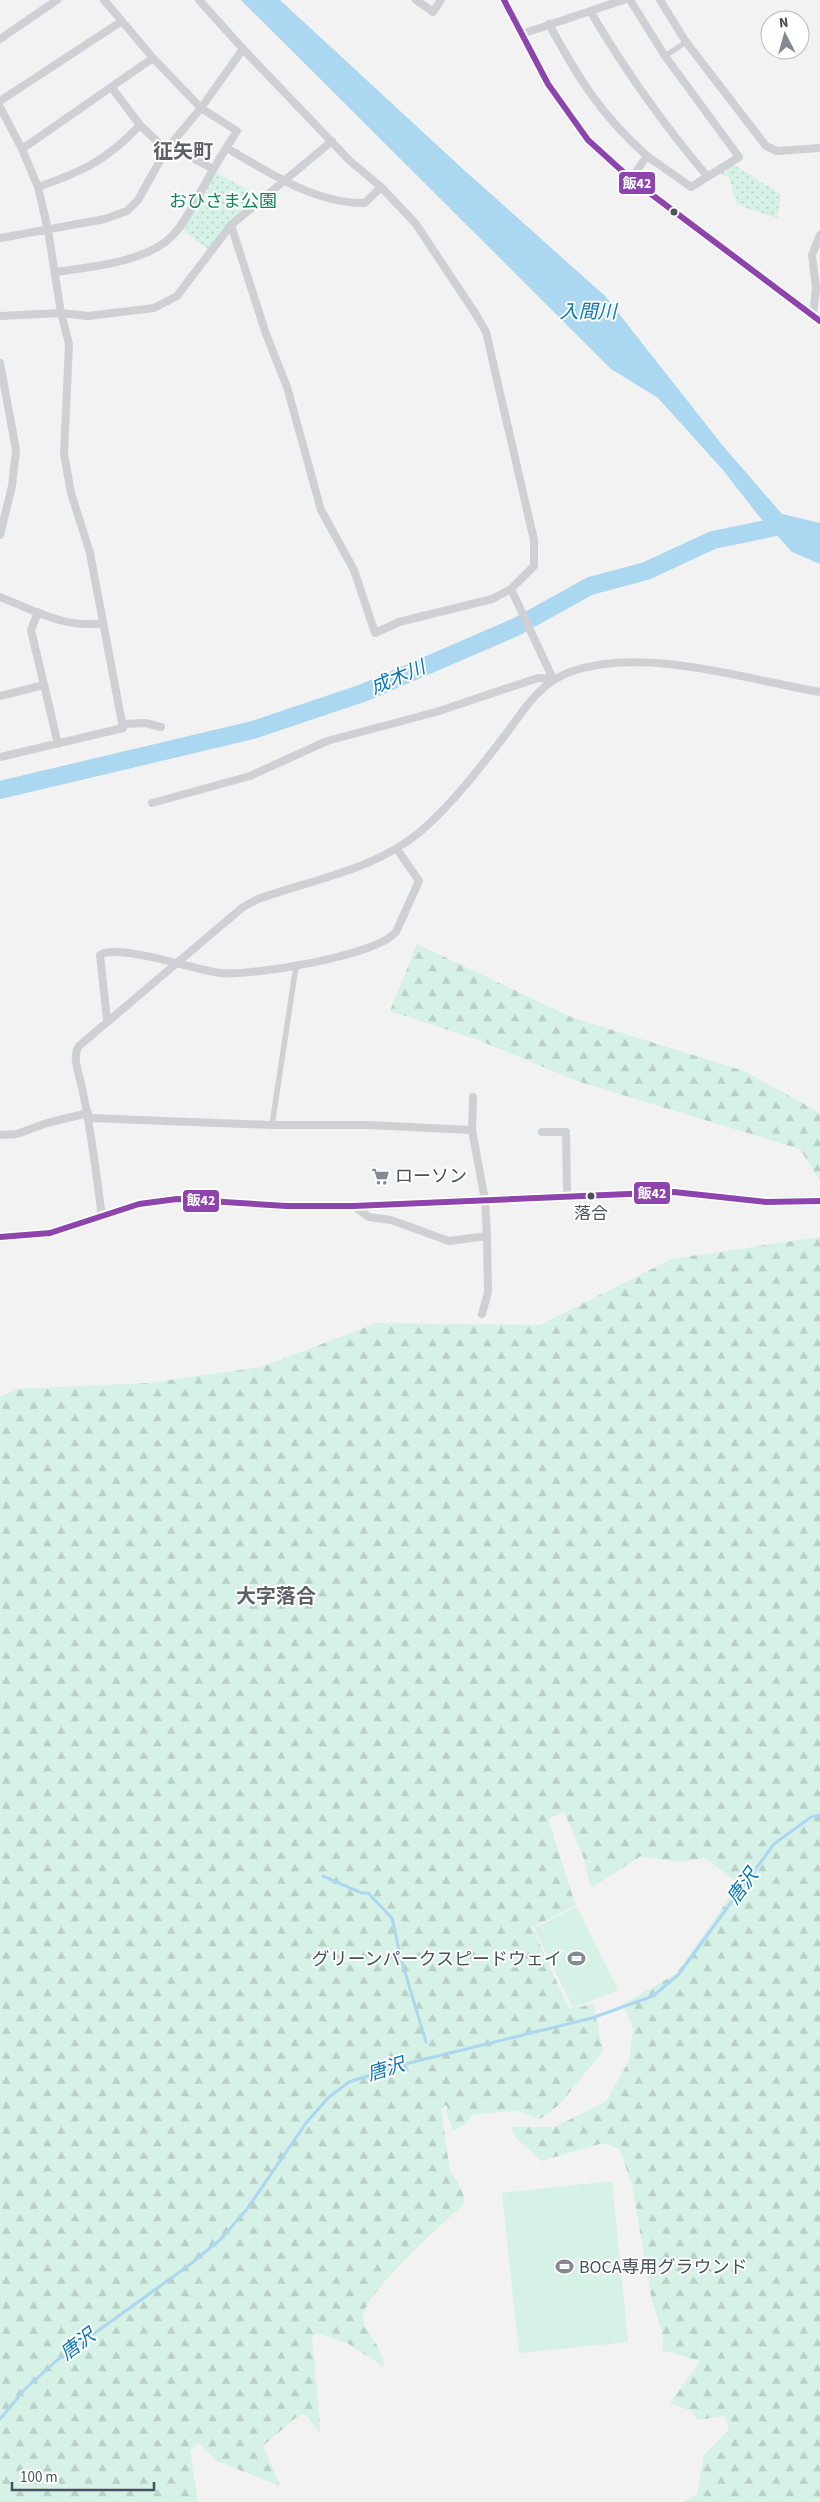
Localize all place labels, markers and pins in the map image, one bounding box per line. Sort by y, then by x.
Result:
unlabelled marker [669,207,679,217]
place label: ローソン [395,1164,467,1189]
supermarket icon: ローソン [371,1166,391,1186]
marker: 落合 [586,1191,596,1201]
place label: 落合 [574,1202,608,1226]
place label: グリーンパークスピードウェイ [311,1947,562,1972]
sports icon: グリーンパークスピードウェイ [566,1949,586,1969]
place label: BOCA専用グラウンド [579,2255,748,2280]
sports icon: BOCA専用グラウンド [555,2257,575,2277]

